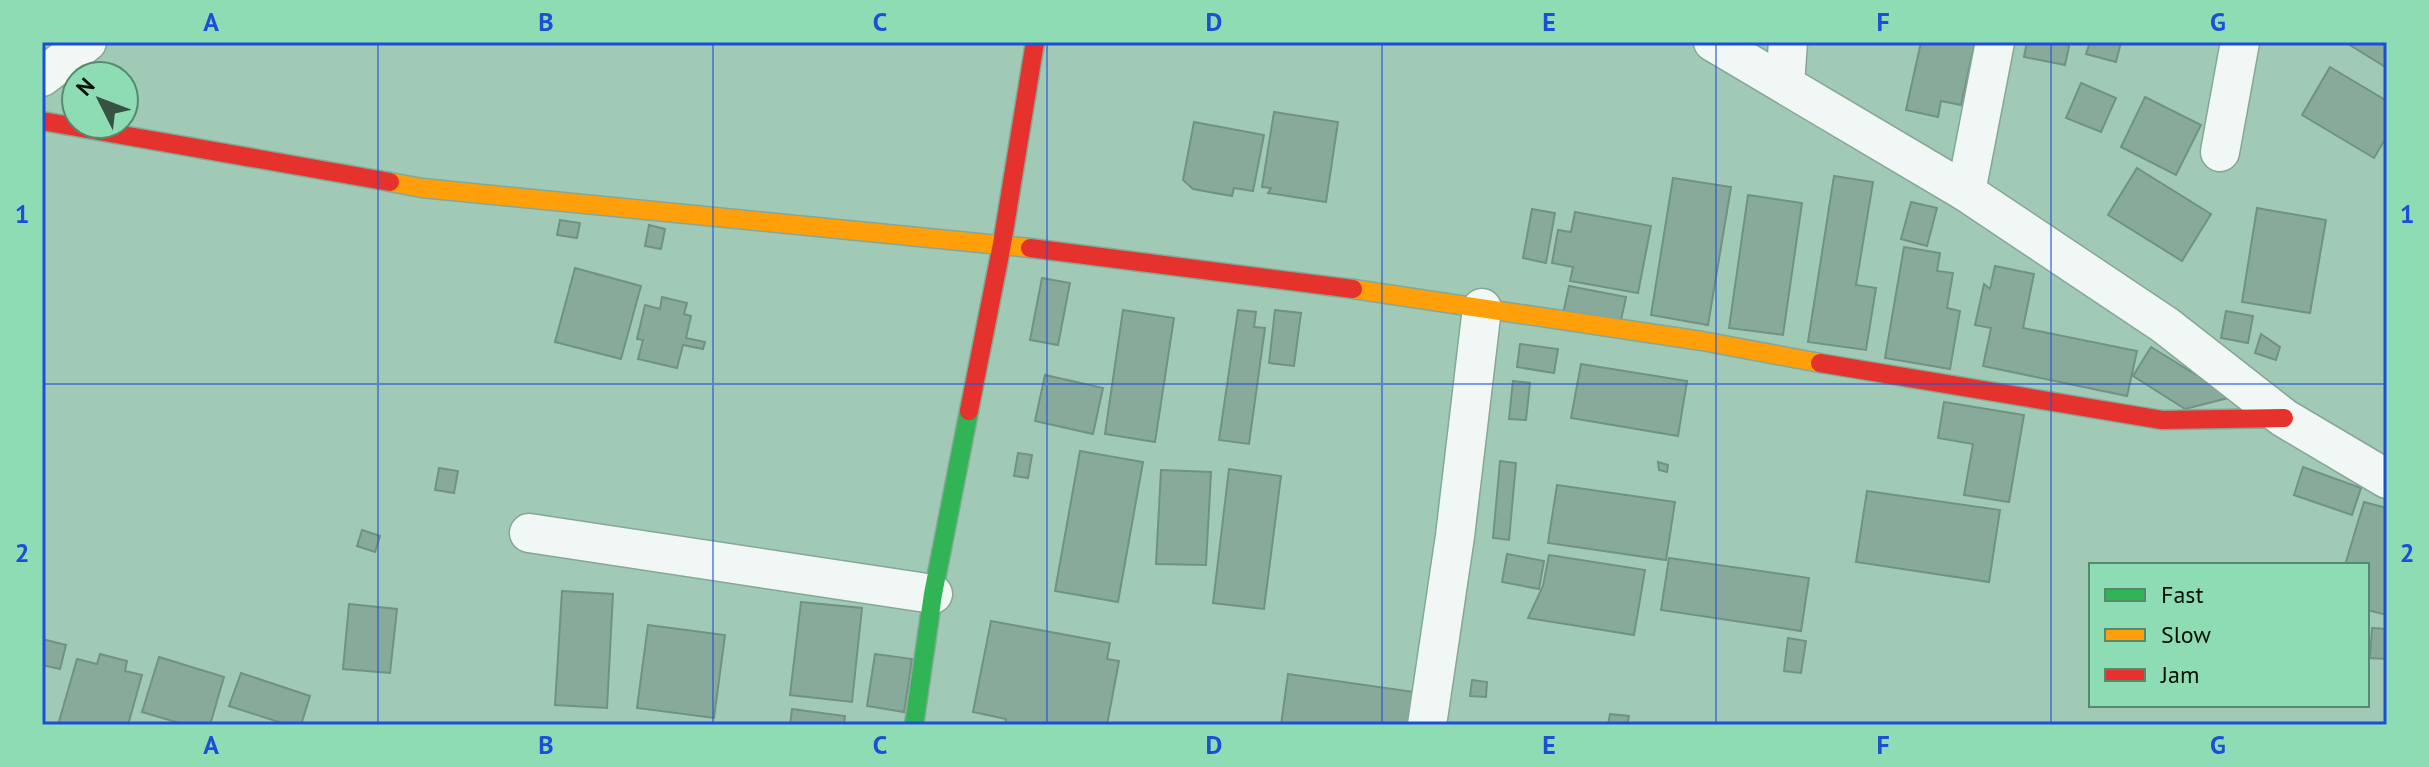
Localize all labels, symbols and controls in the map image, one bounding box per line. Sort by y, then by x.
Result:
text: A [203,5,219,38]
text: B [538,5,554,38]
text: C [873,5,887,38]
text: D [1206,5,1222,38]
text: E [1542,5,1556,38]
text: F [1876,5,1890,38]
text: G [2210,5,2226,38]
north arrow [60,60,140,140]
text: N [70,72,100,101]
text: 1 [15,197,29,230]
text: 1 [2400,197,2414,230]
text: 2 [15,536,29,569]
text: 2 [2400,536,2414,569]
legend [2089,563,2369,707]
text: Fast [2161,579,2204,610]
text: Slow [2161,619,2211,650]
text: Jam [2160,659,2199,690]
text: A [203,728,219,761]
text: B [538,728,554,761]
text: C [873,728,887,761]
text: D [1206,728,1222,761]
text: E [1542,728,1556,761]
text: F [1876,728,1890,761]
text: G [2210,728,2226,761]

